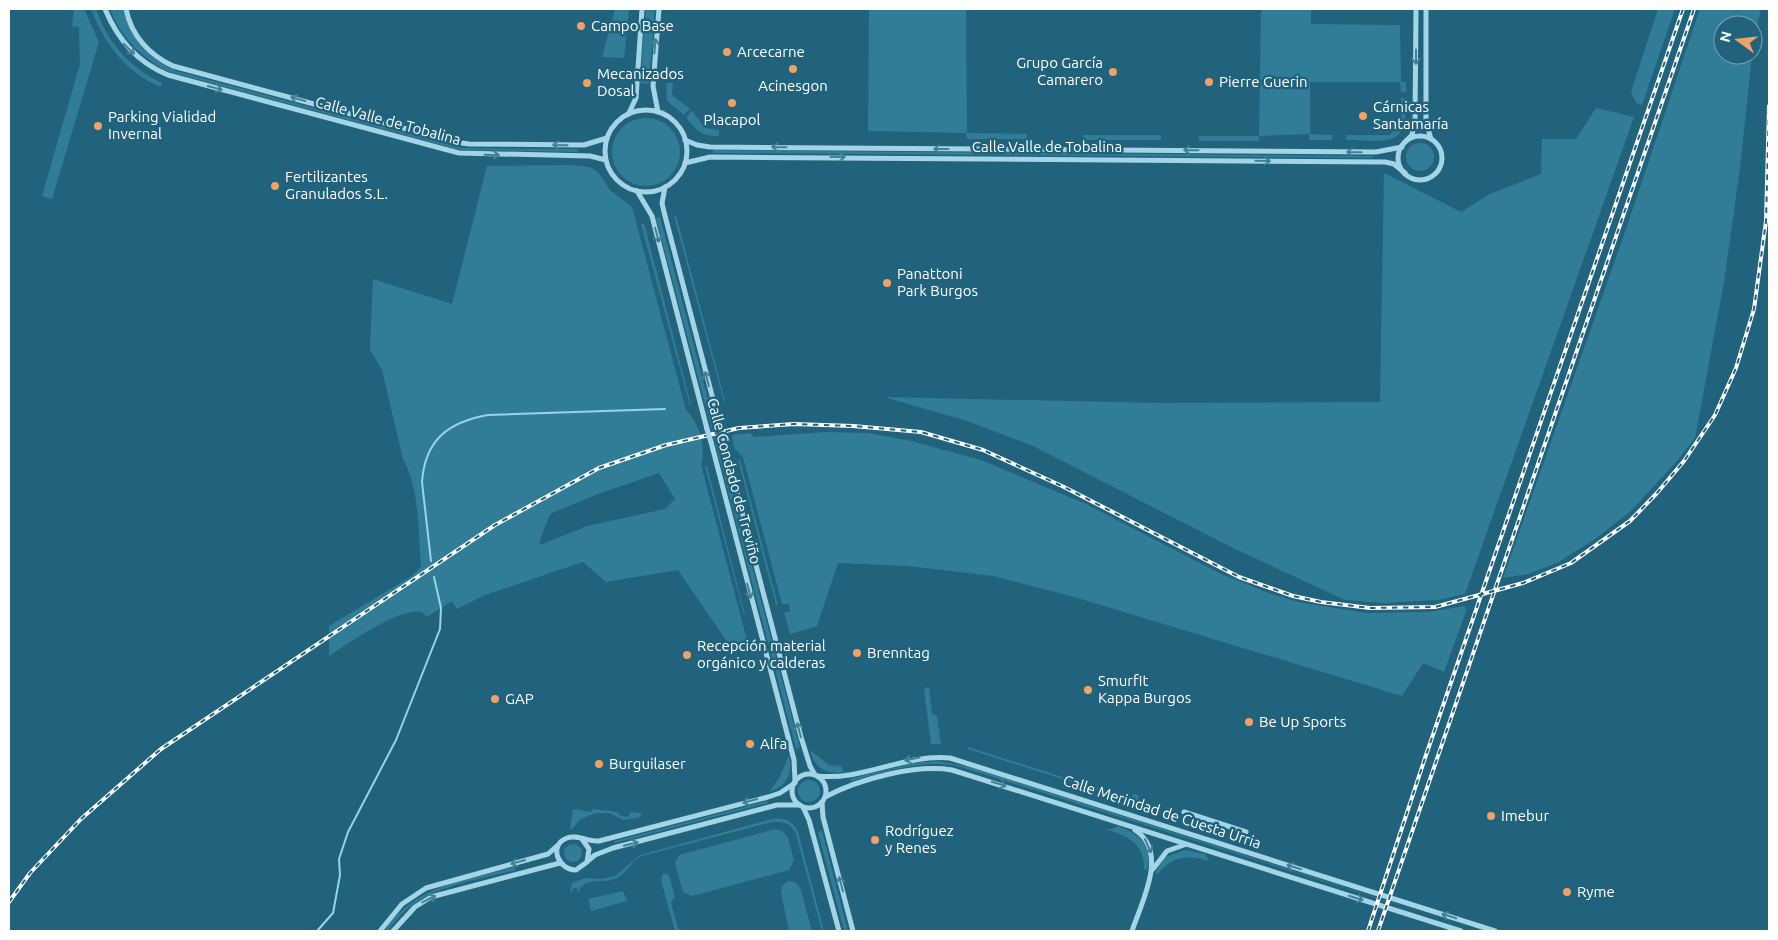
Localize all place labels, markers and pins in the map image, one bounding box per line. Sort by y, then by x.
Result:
place label: Campo Base [591,17,674,34]
marker: Campo Base [575,20,587,32]
place label: Arcecarne [737,43,805,60]
marker: Arcecarne [721,46,733,58]
place label: Grupo García Camarero [1016,54,1103,88]
marker: Acinesgon [787,63,799,75]
place label: Mecanizados Dosal [597,65,684,99]
marker: Grupo García Camarero [1107,66,1119,78]
place label: Pierre Guerin [1219,73,1308,90]
marker: Pierre Guerin [1203,76,1215,88]
marker: Mecanizados Dosal [581,77,593,89]
place label: Acinesgon [758,77,828,94]
marker: Placapol [726,97,738,109]
place label: Cárnicas Santamaría [1373,98,1448,132]
place label: Parking Vialidad Invernal [108,108,216,142]
marker: Cárnicas Santamaría [1357,110,1369,122]
place label: Placapol [704,111,760,128]
marker: Parking Vialidad Invernal [92,120,104,132]
place label: Fertilizantes Granulados S.L. [285,168,388,202]
marker: Fertilizantes Granulados S.L. [269,180,281,192]
place label: Panattoni Park Burgos [897,265,978,299]
marker: Panattoni Park Burgos [881,277,893,289]
place label: Recepción material orgánico y calderas [697,637,826,671]
place label: Brenntag [867,644,930,661]
marker: Brenntag [851,647,863,659]
marker: Recepción material orgánico y calderas [681,649,693,661]
place label: Smurfit Kappa Burgos [1098,672,1191,706]
marker: Smurfit Kappa Burgos [1082,684,1094,696]
place label: GAP [505,690,534,707]
marker: GAP [489,693,501,705]
place label: Be Up Sports [1259,713,1346,730]
marker: Be Up Sports [1243,716,1255,728]
place label: Alfa [760,735,787,752]
marker: Alfa [744,738,756,750]
place label: Burguilaser [609,755,686,772]
marker: Burguilaser [593,758,605,770]
place label: Imebur [1501,807,1549,824]
marker: Imebur [1485,810,1497,822]
place label: Rodríguez y Renes [885,822,954,856]
marker: Rodríguez y Renes [869,834,881,846]
place label: Ryme [1577,883,1615,900]
marker: Ryme [1561,886,1573,898]

